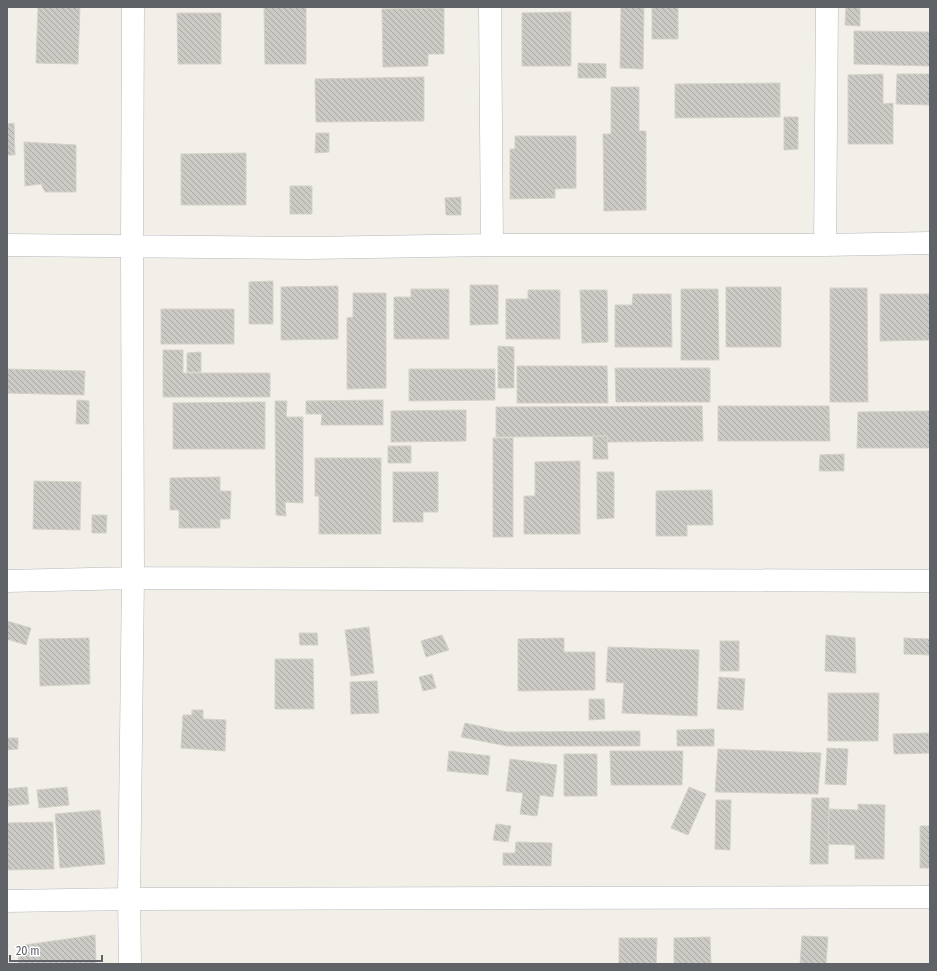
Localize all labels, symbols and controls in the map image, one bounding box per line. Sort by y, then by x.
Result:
scale bar [10,937,102,963]
text: 20 m [16,944,40,958]

